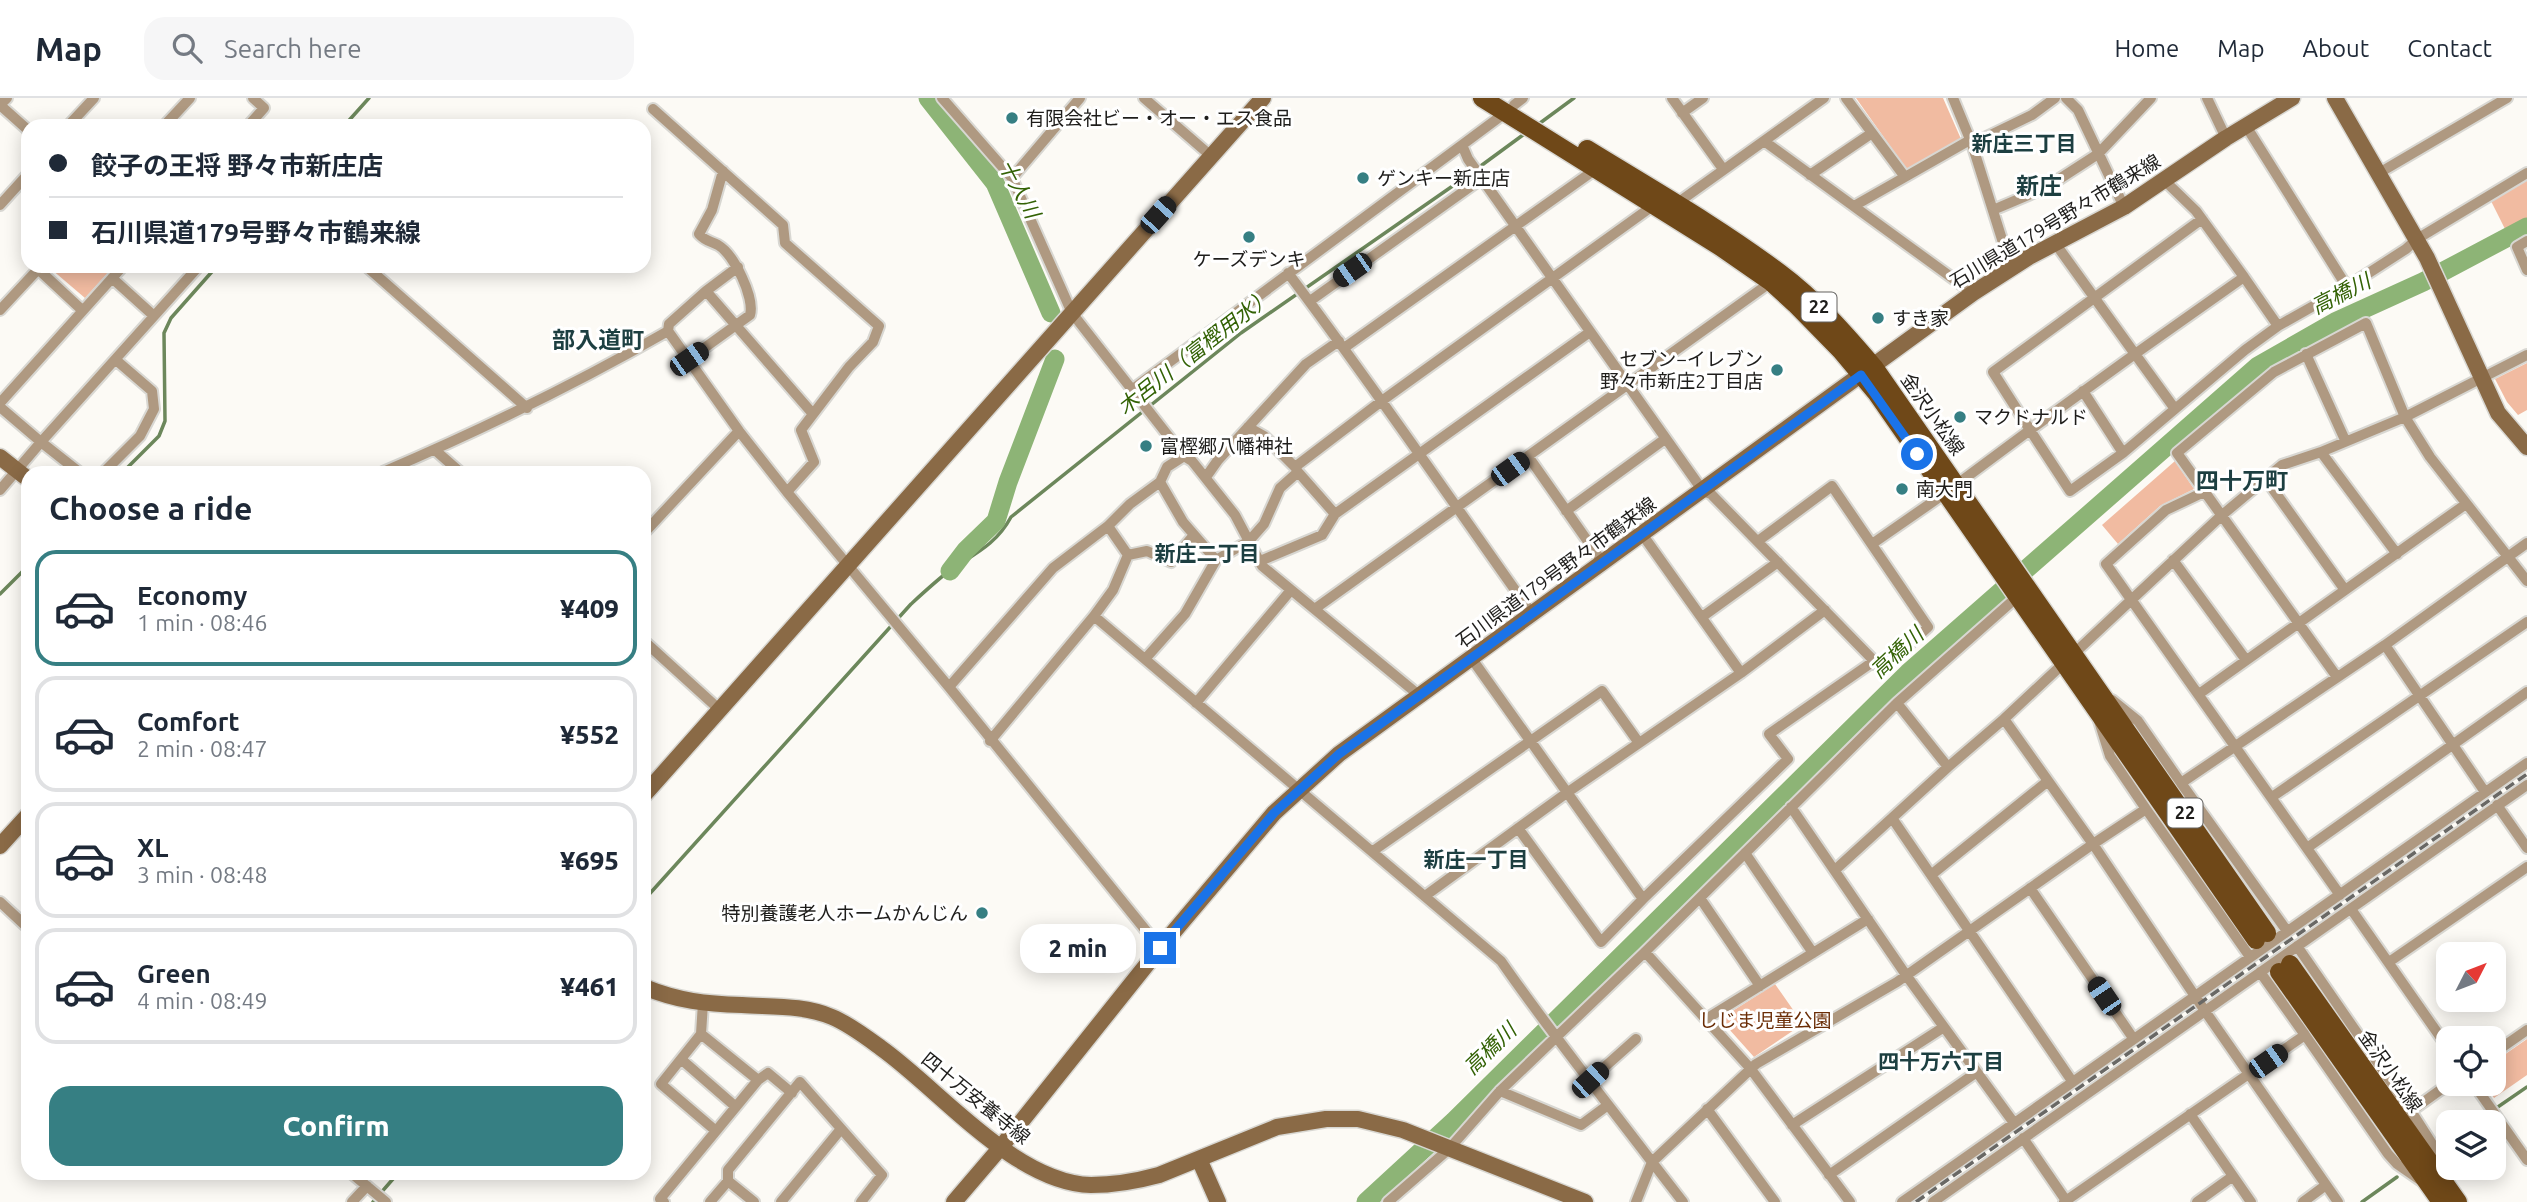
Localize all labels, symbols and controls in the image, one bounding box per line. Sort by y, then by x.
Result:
search box [144,17,634,80]
icon: search [168,29,206,67]
text: Map [35,30,102,67]
text: Search here [224,34,362,63]
text: Home [2114,35,2179,62]
text: Map [2217,35,2264,62]
text: About [2302,35,2369,62]
text: Contact [2407,35,2492,62]
place label: 有限会社ビー・オー・エス食品 [1026,107,1292,129]
marker: 有限会社ビー・オー・エス食品 [1004,110,1020,126]
district label: 新庄三丁目 [1972,131,2077,155]
street label: 石川県道179号野々市鶴来線 [1946,149,2164,293]
text: 餃子の王将 野々市新庄店 [91,151,383,180]
water label: 十人川 [994,155,1046,224]
place label: ゲンキー新庄店 [1377,167,1510,189]
marker: ゲンキー新庄店 [1355,170,1371,186]
district label: 新庄 [2016,173,2062,198]
car [1137,192,1180,238]
text: 石川県道179号野々市鶴来線 [91,218,421,247]
marker: ケーズデンキ [1241,229,1257,245]
place label: ケーズデンキ [1192,248,1306,270]
car [1329,249,1376,291]
water label: 高橋川 [2307,267,2376,318]
water label: 木呂川（富樫用水） [1113,284,1276,419]
road number: 22 [1801,292,1836,322]
place label: すき家 [1892,307,1949,329]
marker: すき家 [1870,310,1886,326]
district label: 部入道町 [552,327,644,352]
car [666,338,713,380]
place label: セブン−イレブン 野々市新庄2丁目店 [1600,348,1763,392]
marker: セブン−イレブン 野々市新庄2丁目店 [1769,362,1785,378]
street label: 金沢小松線 [1897,369,1969,459]
place label: マクドナルド [1974,406,2088,428]
marker: マクドナルド [1952,409,1968,425]
place label: 富樫郷八幡神社 [1160,435,1293,457]
marker: 富樫郷八幡神社 [1138,438,1154,454]
route start [1901,438,1933,470]
car [1487,448,1534,490]
district label: 四十万町 [2196,468,2288,493]
place label: 南大門 [1916,478,1973,500]
marker: 南大門 [1894,481,1910,497]
text: Choose a ride [49,490,252,526]
street label: 石川県道179号野々市鶴来線 [1452,492,1660,652]
district label: 新庄二丁目 [1155,541,1260,565]
icon: car [53,577,116,640]
text: Economy [137,581,247,610]
text: ¥409 [560,594,619,623]
text: 1 min · 08:46 [137,610,268,635]
water label: 高橋川 [1865,621,1929,683]
icon: car [53,703,116,766]
text: Comfort [137,707,240,736]
text: ¥552 [560,720,619,749]
text: 2 min · 08:47 [137,736,268,761]
road number: 22 [2168,798,2202,828]
icon: car [53,829,116,892]
text: XL [137,833,168,862]
text: ¥695 [560,846,619,875]
district label: 新庄一丁目 [1424,847,1529,871]
text: 3 min · 08:48 [137,862,268,887]
place label: 特別養護老人ホームかんじん [722,902,968,924]
marker: 特別養護老人ホームかんじん [974,905,990,921]
callout: 2 min [1020,924,1136,972]
route end [1144,932,1176,964]
text: 2 min [1049,936,1107,961]
north arrow [2436,942,2506,1012]
map controls [2436,942,2506,1180]
icon: car [53,955,116,1018]
text: Green [137,959,211,988]
text: ¥461 [560,972,619,1001]
car [2084,973,2125,1019]
text: 4 min · 08:49 [137,988,268,1013]
park label: しじま児童公園 [1698,1009,1832,1031]
water label: 高橋川 [1458,1016,1522,1079]
street label: 金沢小松線 [2355,1026,2427,1116]
button: locate [2436,1026,2506,1096]
car [2245,1040,2292,1082]
street label: 四十万安養寺線 [917,1048,1035,1148]
district label: 四十万六丁目 [1878,1049,2004,1073]
car [1568,1058,1613,1102]
button: Confirm [49,1086,623,1166]
button: layers [2436,1110,2506,1180]

